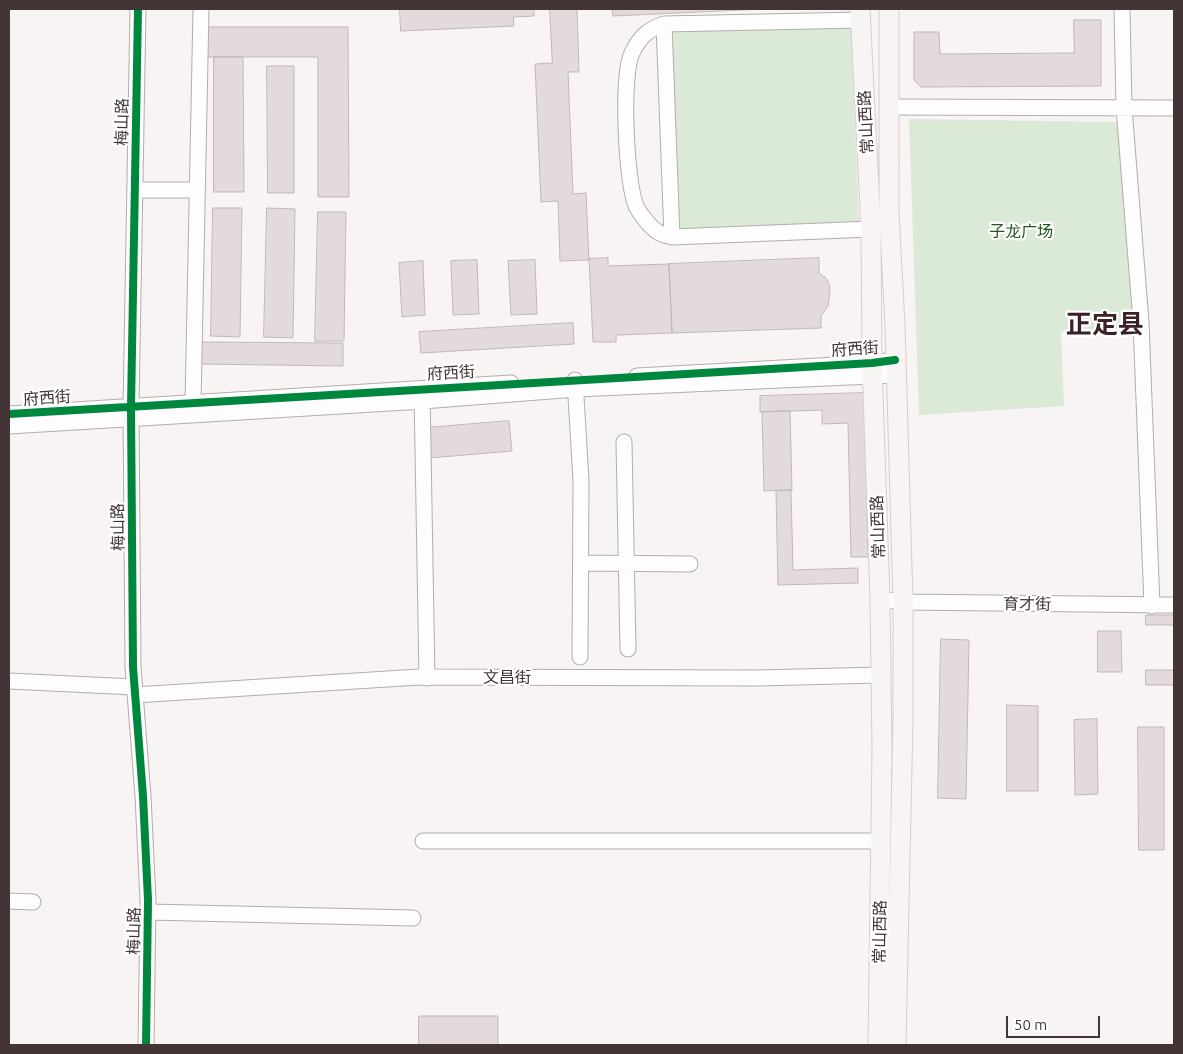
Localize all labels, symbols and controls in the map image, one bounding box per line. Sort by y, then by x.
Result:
street label: 常山西路 [855,90,877,154]
street label: 梅山路 [112,98,132,146]
park label: 子龙广场 [989,222,1053,242]
district label: 正定县 [1066,308,1144,340]
street label: 府西街 [830,338,880,360]
street label: 府西街 [427,362,475,384]
street label: 府西街 [22,387,72,409]
street label: 常山西路 [867,495,889,559]
street label: 梅山路 [108,503,128,551]
street label: 育才街 [1003,594,1051,614]
street label: 文昌街 [483,668,531,688]
street label: 常山西路 [870,900,890,964]
street label: 梅山路 [124,907,144,955]
scale bar [1008,1006,1102,1038]
text: 50 m [1014,1016,1047,1033]

